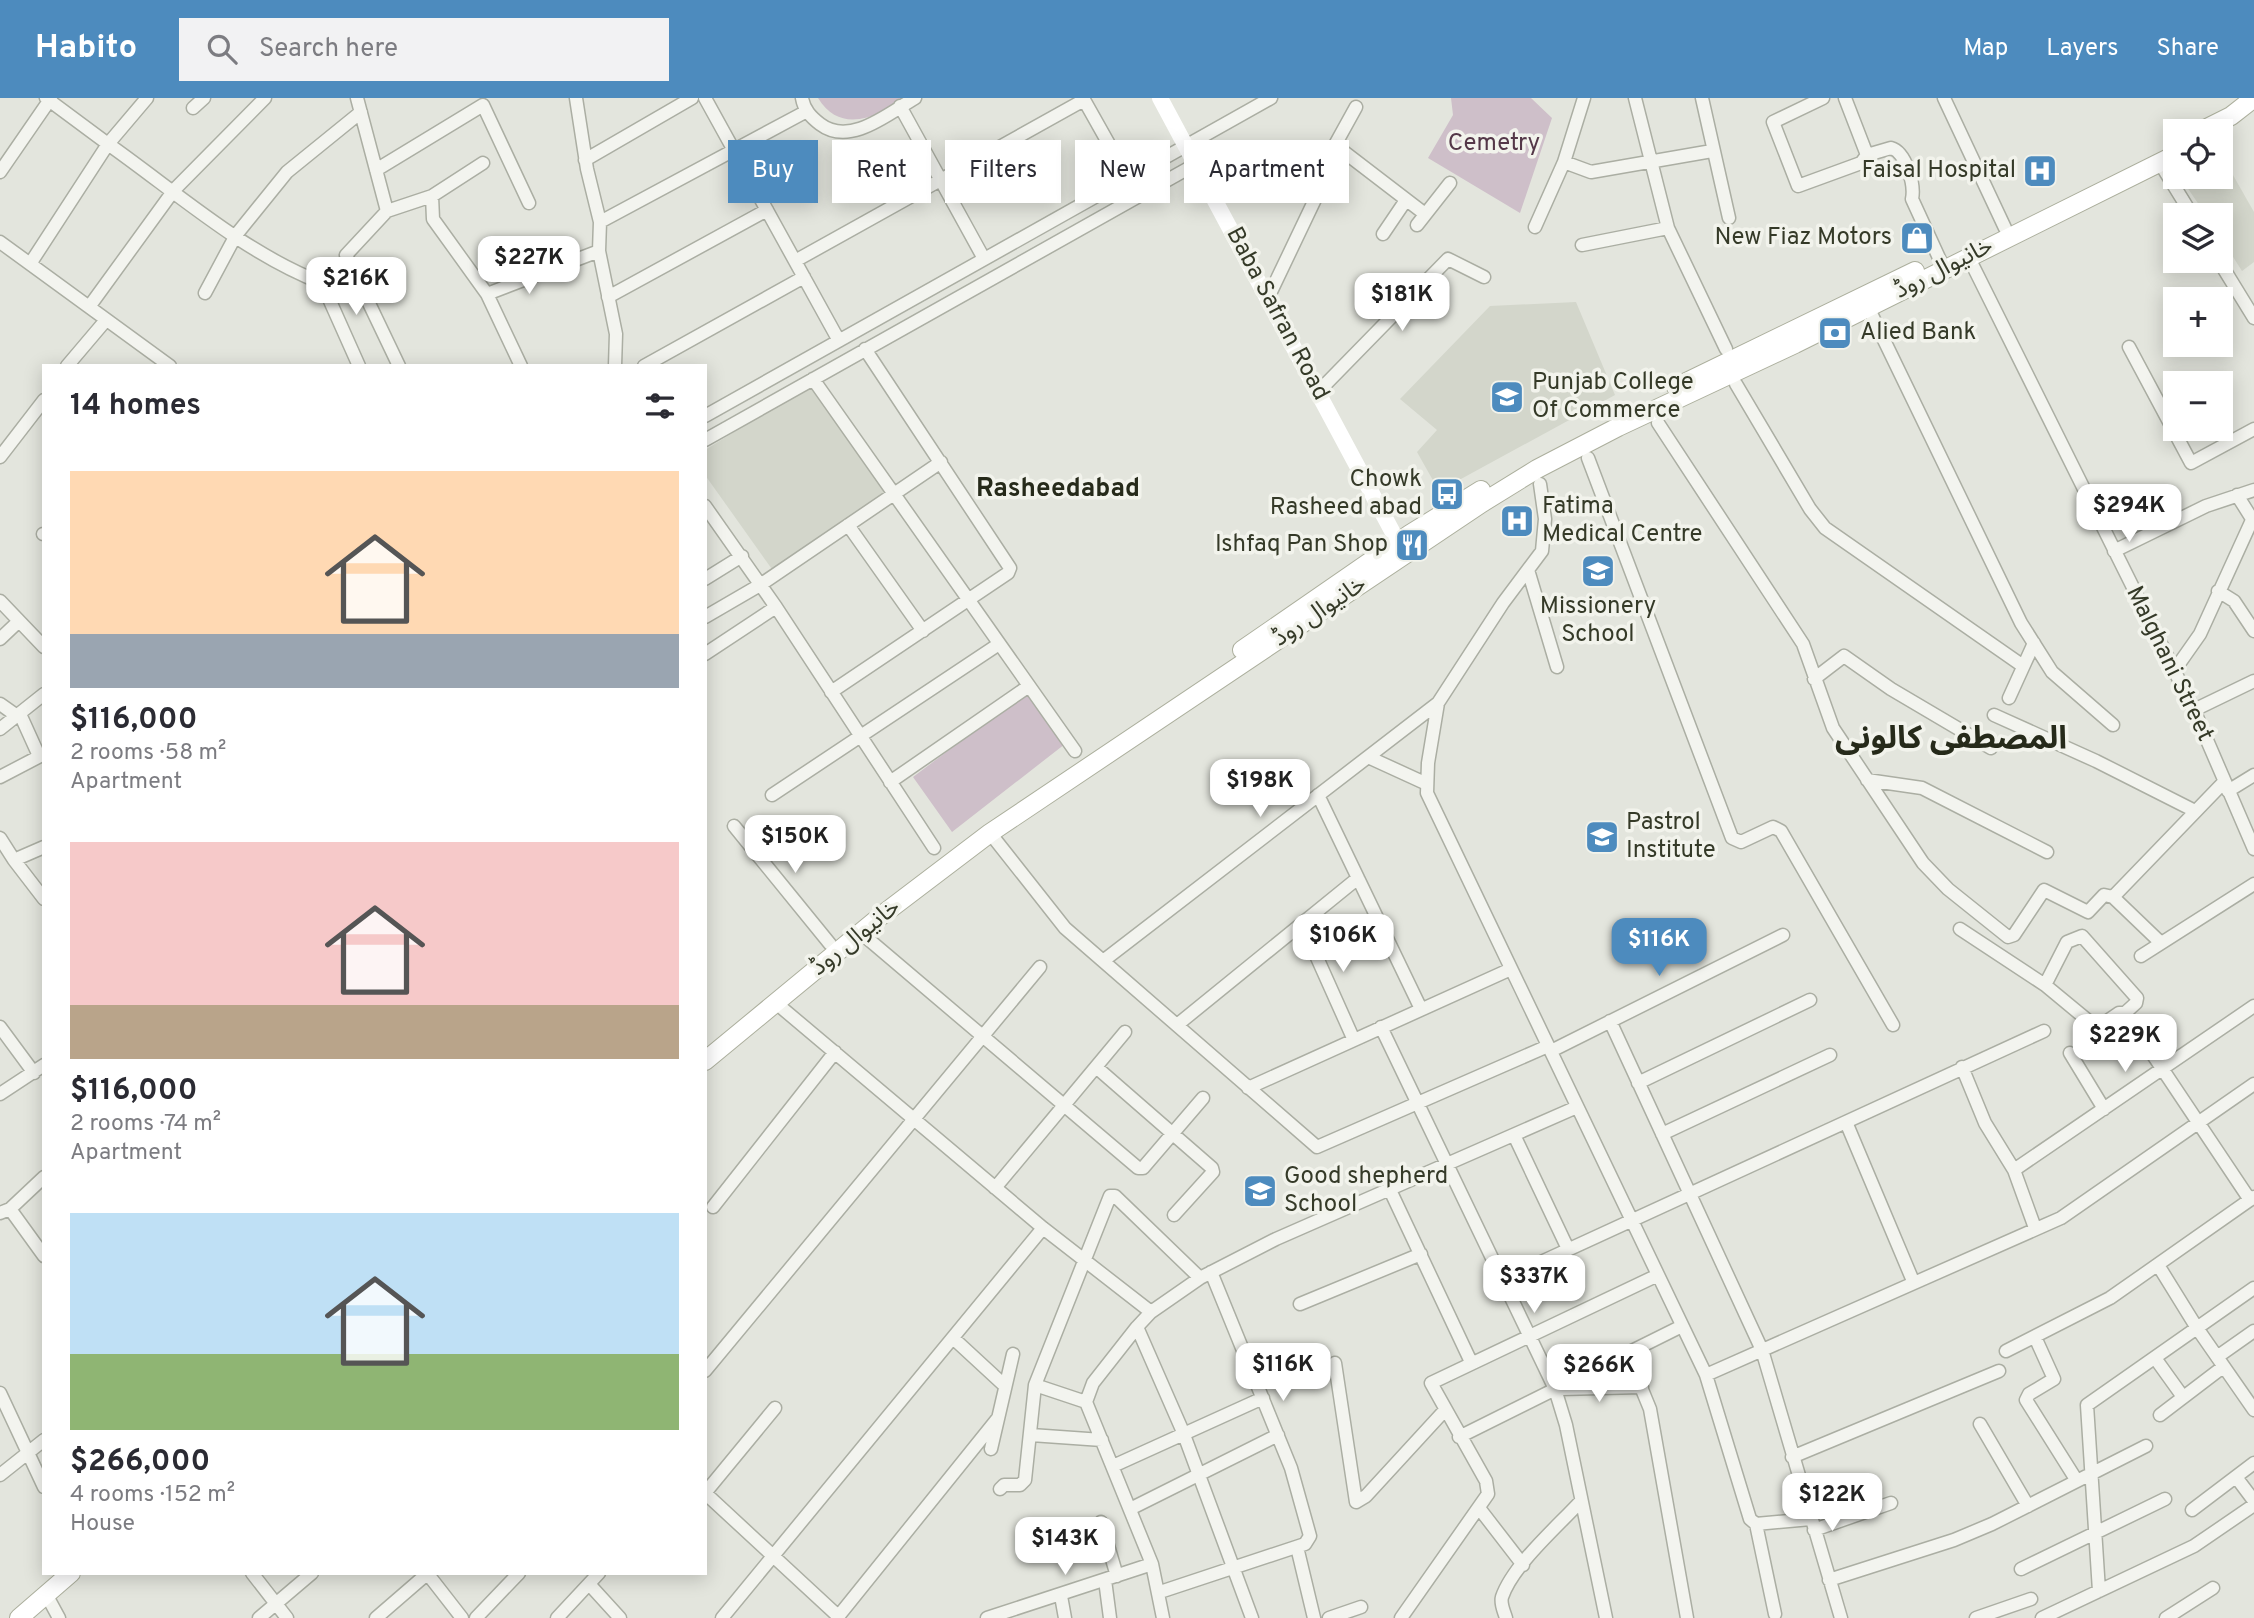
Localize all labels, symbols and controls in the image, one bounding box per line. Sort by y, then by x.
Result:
search box [179,18,669,81]
text: Habito [35,28,137,70]
icon: search [203,30,241,68]
text: Search here [259,33,398,66]
text: Map [1963,34,2008,64]
text: Layers [2046,34,2118,64]
text: Share [2156,34,2219,64]
map controls [2163,119,2233,441]
button: locate [2163,119,2233,189]
park label: Cemetry [1448,129,1540,159]
chip: Buy [728,140,818,203]
chip: Rent [832,140,931,203]
chip: Filters [945,140,1061,203]
chip: New [1075,140,1170,203]
chip: Apartment [1184,140,1349,203]
hospital icon: Faisal Hospital [2021,152,2059,190]
place label: Faisal Hospital [1861,156,2016,186]
button: layers [2163,203,2233,273]
shop icon: New Fiaz Motors [1898,219,1936,257]
street label: Baba Safran Road [1219,222,1335,406]
place label: New Fiaz Motors [1715,223,1892,253]
street label: خانیوال روڈ [1890,231,1998,307]
pin: $227K [480,236,578,296]
text: $227K [494,244,564,273]
pin: $216K [307,258,405,317]
text: $216K [322,265,390,294]
pin: $181K [1353,274,1451,333]
text: $181K [1371,281,1433,310]
button: + [2163,287,2233,357]
bank icon: Alied Bank [1816,314,1854,352]
place label: Alied Bank [1860,318,1976,348]
place label: Punjab College Of Commerce [1532,368,1694,426]
button: − [2163,371,2233,441]
school or university icon: Punjab College Of Commerce [1488,378,1526,416]
icon: filters [641,387,679,425]
text: 14 homes [70,388,201,425]
place label: Chowk Rasheed abad [1270,465,1422,523]
district label: Rasheedabad [976,473,1140,506]
bus stop icon: Chowk Rasheed abad [1428,475,1466,513]
pin: $294K [2080,484,2178,544]
place label: Fatima Medical Centre [1542,492,1702,550]
text: $294K [2092,492,2166,521]
hospital icon: Fatima Medical Centre [1498,502,1536,540]
icon: home [312,516,438,642]
restaurant icon: Ishfaq Pan Shop [1393,526,1431,564]
place label: Ishfaq Pan Shop [1215,530,1388,560]
school or university icon: Missionery School [1579,552,1617,590]
street label: خانیوال روڈ [1267,570,1373,654]
street label: Malghani Street [2118,582,2220,746]
place label: Missionery School [1540,592,1656,650]
text: $116,000 [70,702,197,739]
district label: المصطفی کالونی [1835,720,2067,760]
text: 2 rooms · 58 m² [70,739,226,768]
pin: $198K [1211,760,1309,819]
text: $198K [1226,767,1294,796]
text: Apartment [70,768,182,797]
place label: Pastrol Institute [1626,808,1716,866]
pin: $150K [746,816,844,875]
school or university icon: Pastrol Institute [1583,818,1621,856]
text: $150K [761,823,829,852]
icon: home [312,887,438,1013]
street label: خانیوال روڈ [805,893,907,983]
pin: $106K [1294,914,1392,974]
pin: $116K [1610,918,1708,978]
text: $106K [1309,922,1377,951]
text: $116K [1628,926,1690,955]
pin: $229K [2076,1014,2174,1074]
text: $229K [2089,1022,2161,1051]
text: $116,000 [70,1073,197,1110]
text: 2 rooms · 74 m² [70,1110,221,1139]
text: Apartment [70,1139,182,1168]
place label: Good shepherd School [1284,1162,1448,1220]
school or university icon: Good shepherd School [1241,1172,1279,1210]
pin: $337K [1485,1256,1583,1315]
icon: home [312,1258,438,1384]
text: $337K [1499,1263,1569,1292]
pin: $116K [1234,1344,1332,1403]
pin: $266K [1550,1344,1648,1404]
text: $116K [1252,1351,1314,1380]
text: $266K [1563,1352,1635,1381]
text: $266,000 [70,1444,210,1481]
pin: $122K [1783,1474,1881,1533]
text: 4 rooms · 152 m² [70,1481,235,1510]
text: $122K [1798,1481,1866,1510]
text: House [70,1510,135,1539]
pin: $143K [1016,1518,1114,1577]
text: $143K [1031,1525,1099,1554]

